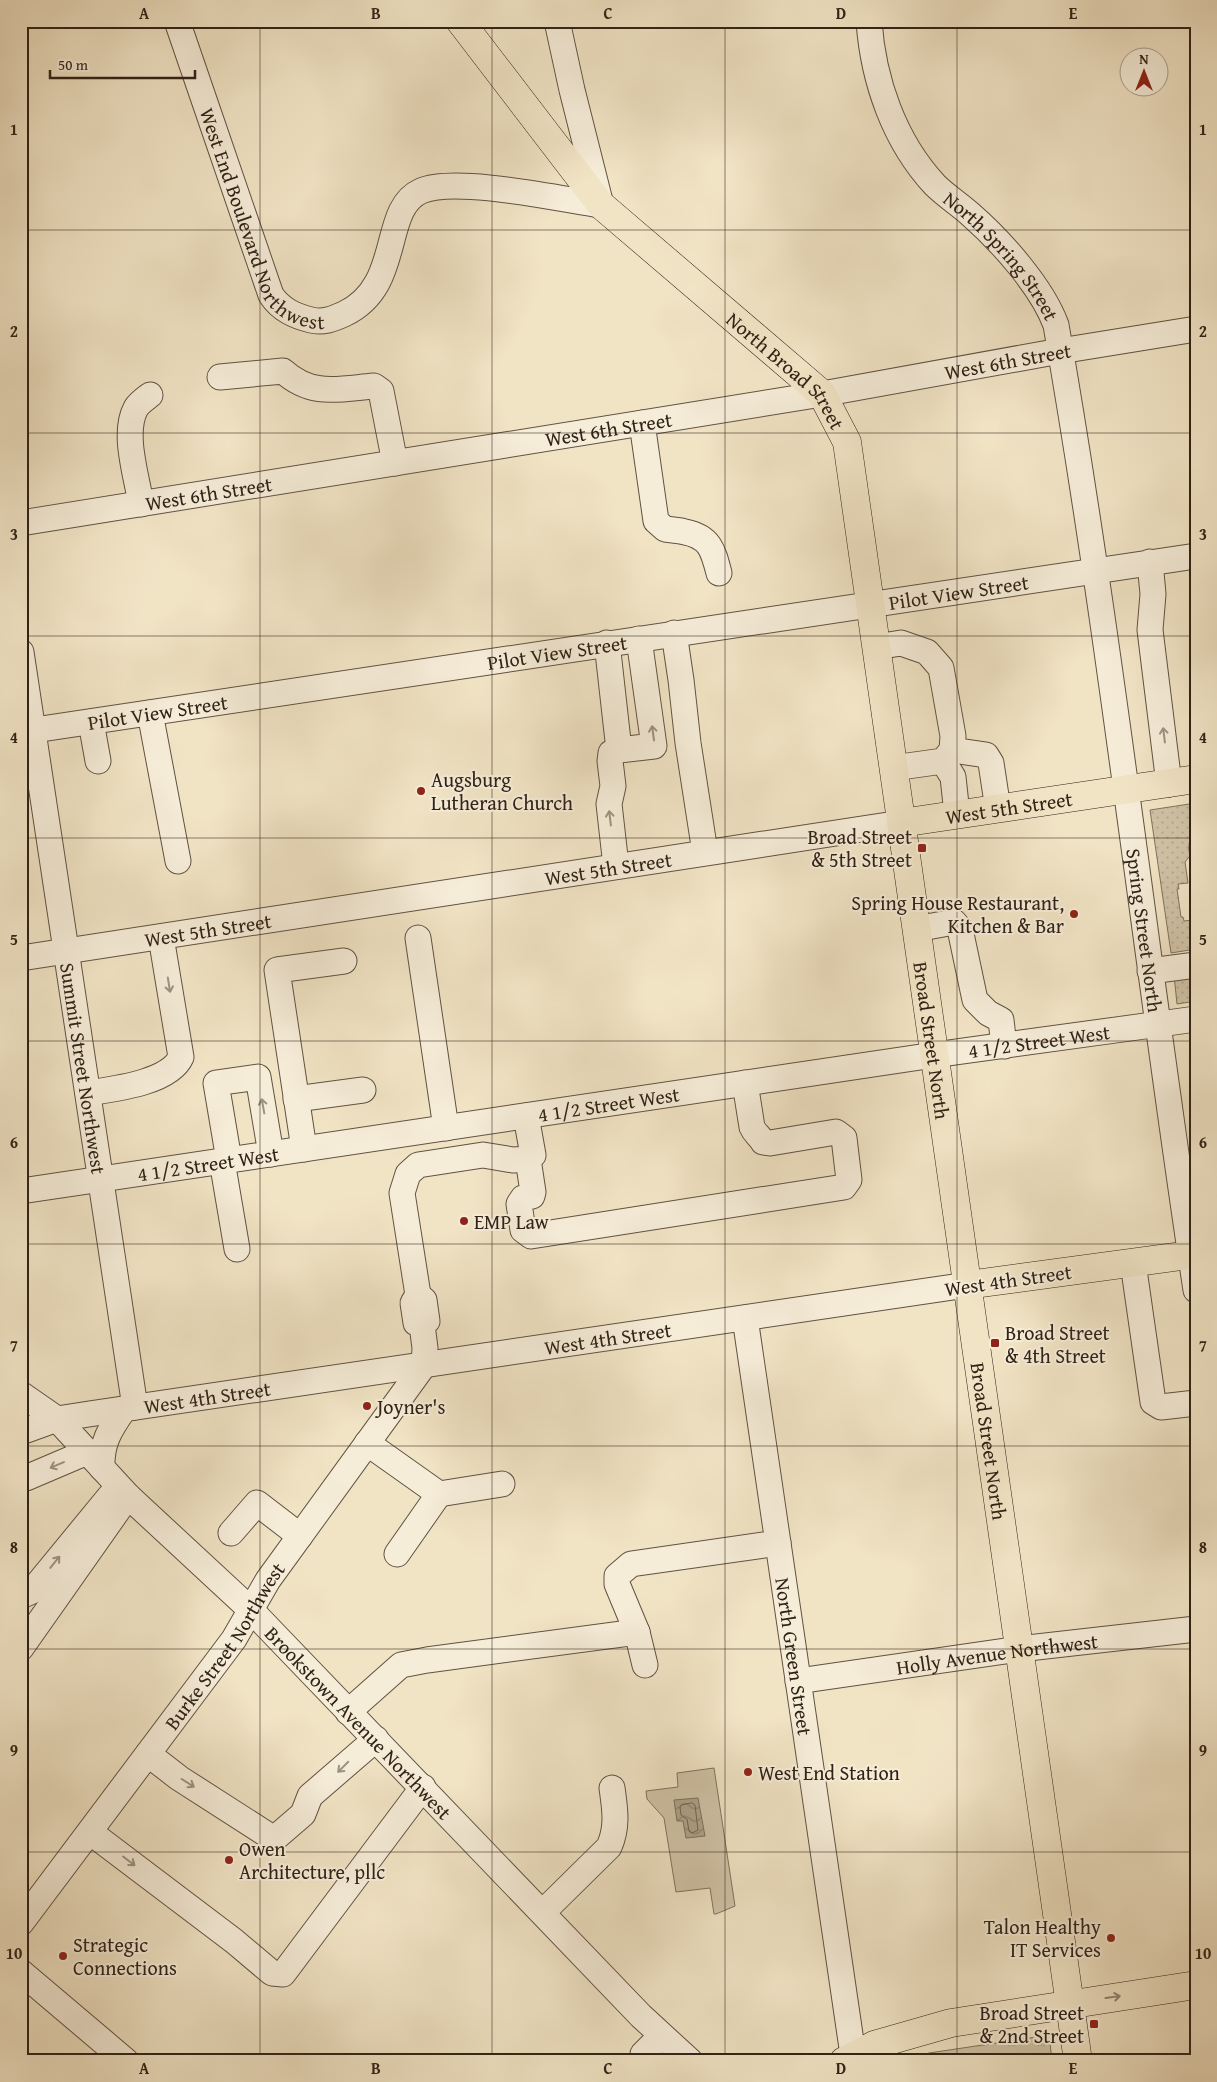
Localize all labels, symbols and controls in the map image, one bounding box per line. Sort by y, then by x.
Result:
text: A [139,1,150,25]
text: B [371,1,381,25]
text: C [603,1,613,25]
text: D [836,1,846,25]
text: E [1069,1,1078,25]
scale bar [50,48,195,80]
north arrow [1120,48,1170,98]
text: N [1139,49,1149,69]
text: 50 m [58,54,89,75]
street label: West End Boulevard Northwest [193,104,325,336]
text: 1 [10,117,18,141]
text: 1 [1199,117,1207,141]
street label: North Spring Street [938,184,1067,325]
street label: North Broad Street [721,304,852,434]
text: 2 [10,319,18,343]
text: 2 [1199,319,1207,343]
street label: West 6th Street [942,335,1073,386]
street label: West 6th Street [543,404,674,453]
street label: West 6th Street [143,468,274,517]
text: 3 [10,522,18,546]
text: 3 [1199,522,1207,546]
street label: Pilot View Street [887,567,1030,616]
street label: Pilot View Street [485,627,629,676]
street label: Pilot View Street [86,687,229,736]
text: 4 [10,725,18,749]
one-way arrow [647,725,657,741]
text: 4 [1199,725,1207,749]
one-way arrow [1159,727,1169,743]
place label: Augsburg Lutheran Church [431,765,573,817]
street label: West 5th Street [943,783,1074,831]
marker: Augsburg Lutheran Church [415,785,427,797]
one-way arrow [605,810,615,826]
place label: Broad Street & 5th Street [807,822,912,874]
marker: Broad Street & 5th Street [916,842,928,854]
street label: West 5th Street [543,844,674,892]
street label: Spring Street North [1120,847,1171,1014]
place label: Spring House Restaurant, Kitchen & Bar [851,888,1064,940]
street label: West 5th Street [142,905,273,953]
marker: Spring House Restaurant, Kitchen & Bar [1068,908,1080,920]
text: 5 [10,927,18,951]
text: 5 [1199,927,1207,951]
street label: Broad Street North [907,959,958,1121]
street label: Summit Street Northwest [54,961,114,1176]
one-way arrow [164,976,174,992]
street label: 4 1/2 Street West [966,1016,1112,1065]
street label: 4 1/2 Street West [536,1079,681,1128]
one-way arrow [257,1098,267,1114]
text: 6 [10,1130,18,1154]
text: 6 [1199,1130,1207,1154]
street label: 4 1/2 Street West [135,1138,281,1188]
place label: EMP Law [474,1207,550,1236]
marker: EMP Law [458,1215,470,1227]
street label: West 4th Street [943,1257,1073,1303]
street label: West 4th Street [542,1314,673,1361]
place label: Broad Street & 4th Street [1005,1318,1110,1370]
text: 7 [10,1333,18,1357]
text: 7 [1199,1333,1207,1357]
marker: Broad Street & 4th Street [989,1337,1001,1349]
street label: Broad Street North [964,1360,1015,1522]
street label: West 4th Street [142,1373,273,1420]
place label: Joyner's [374,1392,445,1421]
marker: Joyner's [361,1400,373,1412]
one-way arrow [50,1461,65,1471]
text: 8 [10,1535,18,1559]
text: 8 [1199,1535,1207,1559]
one-way arrow [50,1556,61,1569]
street label: Burke Street Northwest [157,1556,291,1735]
street label: North Green Street [769,1576,820,1737]
street label: Brookstown Avenue Northwest [259,1619,459,1826]
street label: Holly Avenue Northwest [894,1626,1099,1681]
text: 9 [10,1738,18,1762]
text: 9 [1199,1738,1207,1762]
place label: West End Station [758,1758,900,1787]
one-way arrow [337,1761,349,1773]
marker: West End Station [742,1766,754,1778]
one-way arrow [180,1778,194,1788]
place label: Owen Architecture, pllc [239,1834,385,1886]
marker: Owen Architecture, pllc [223,1854,235,1866]
one-way arrow [122,1856,136,1866]
place label: Talon Healthy IT Services [984,1912,1101,1964]
place label: Strategic Connections [73,1930,177,1982]
marker: Talon Healthy IT Services [1105,1932,1117,1944]
text: 10 [6,1941,22,1965]
text: 10 [1195,1941,1211,1965]
marker: Strategic Connections [57,1950,69,1962]
one-way arrow [1104,1992,1120,2002]
place label: Broad Street & 2nd Street [979,1998,1084,2050]
marker: Broad Street & 2nd Street [1088,2018,1100,2030]
text: A [139,2056,150,2080]
text: B [371,2056,381,2080]
text: C [603,2056,613,2080]
text: D [836,2056,846,2080]
text: E [1069,2056,1078,2080]

